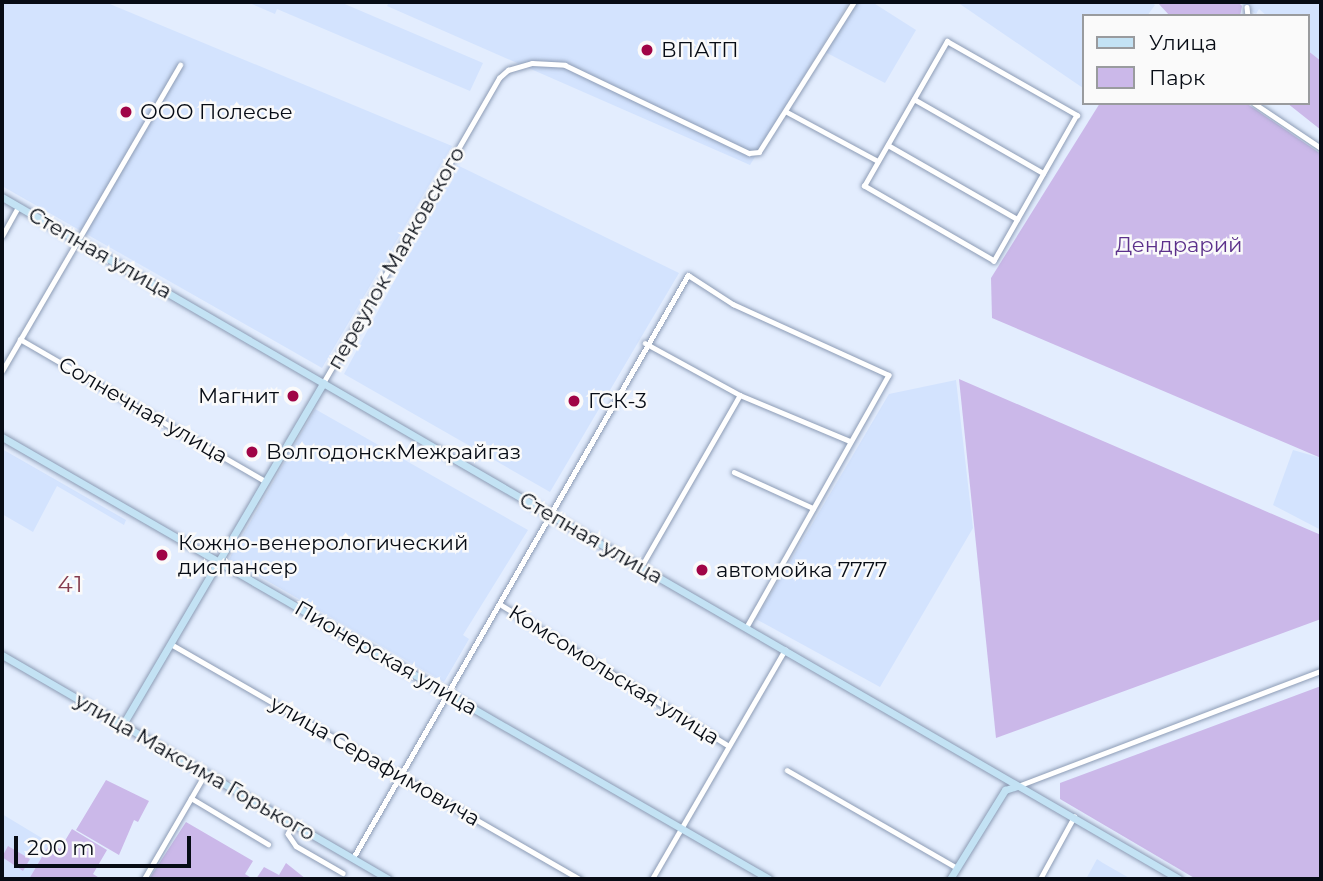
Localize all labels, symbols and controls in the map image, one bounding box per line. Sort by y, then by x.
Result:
legend [1082,14,1309,105]
text: Улица [1149,30,1217,55]
place label: ВПАТП [661,37,739,63]
marker: ВПАТП [639,42,655,58]
text: Парк [1149,65,1205,90]
place label: ООО Полесье [140,99,293,125]
marker: ООО Полесье [118,104,134,120]
street label: переулок Маяковского [322,142,470,374]
street label: Степная улица [24,202,176,304]
park label: Дендрарий [1115,232,1243,258]
street label: Солнечная улица [54,351,232,469]
place label: Магнит [198,383,279,409]
marker: Магнит [285,388,301,404]
place label: ГСК-3 [588,388,647,414]
marker: ГСК-3 [566,393,582,409]
place label: ВолгодонскМежрайгаз [266,439,521,465]
marker: ВолгодонскМежрайгаз [244,444,260,460]
street label: Степная улица [515,487,667,589]
place label: Кожно-венерологический диспансер [178,530,468,580]
marker: Кожно-венерологический диспансер [152,545,172,565]
place label: автомойка 7777 [716,557,887,583]
marker: автомойка 7777 [694,562,710,578]
district label: 41 [58,570,84,598]
street label: Пионерская улица [290,595,482,721]
street label: Комсомольская улица [504,600,724,750]
street label: улица Максима Горького [70,688,320,846]
street label: улица Серафимовича [266,691,484,831]
scale bar [18,822,194,866]
text: 200 m [27,835,94,860]

